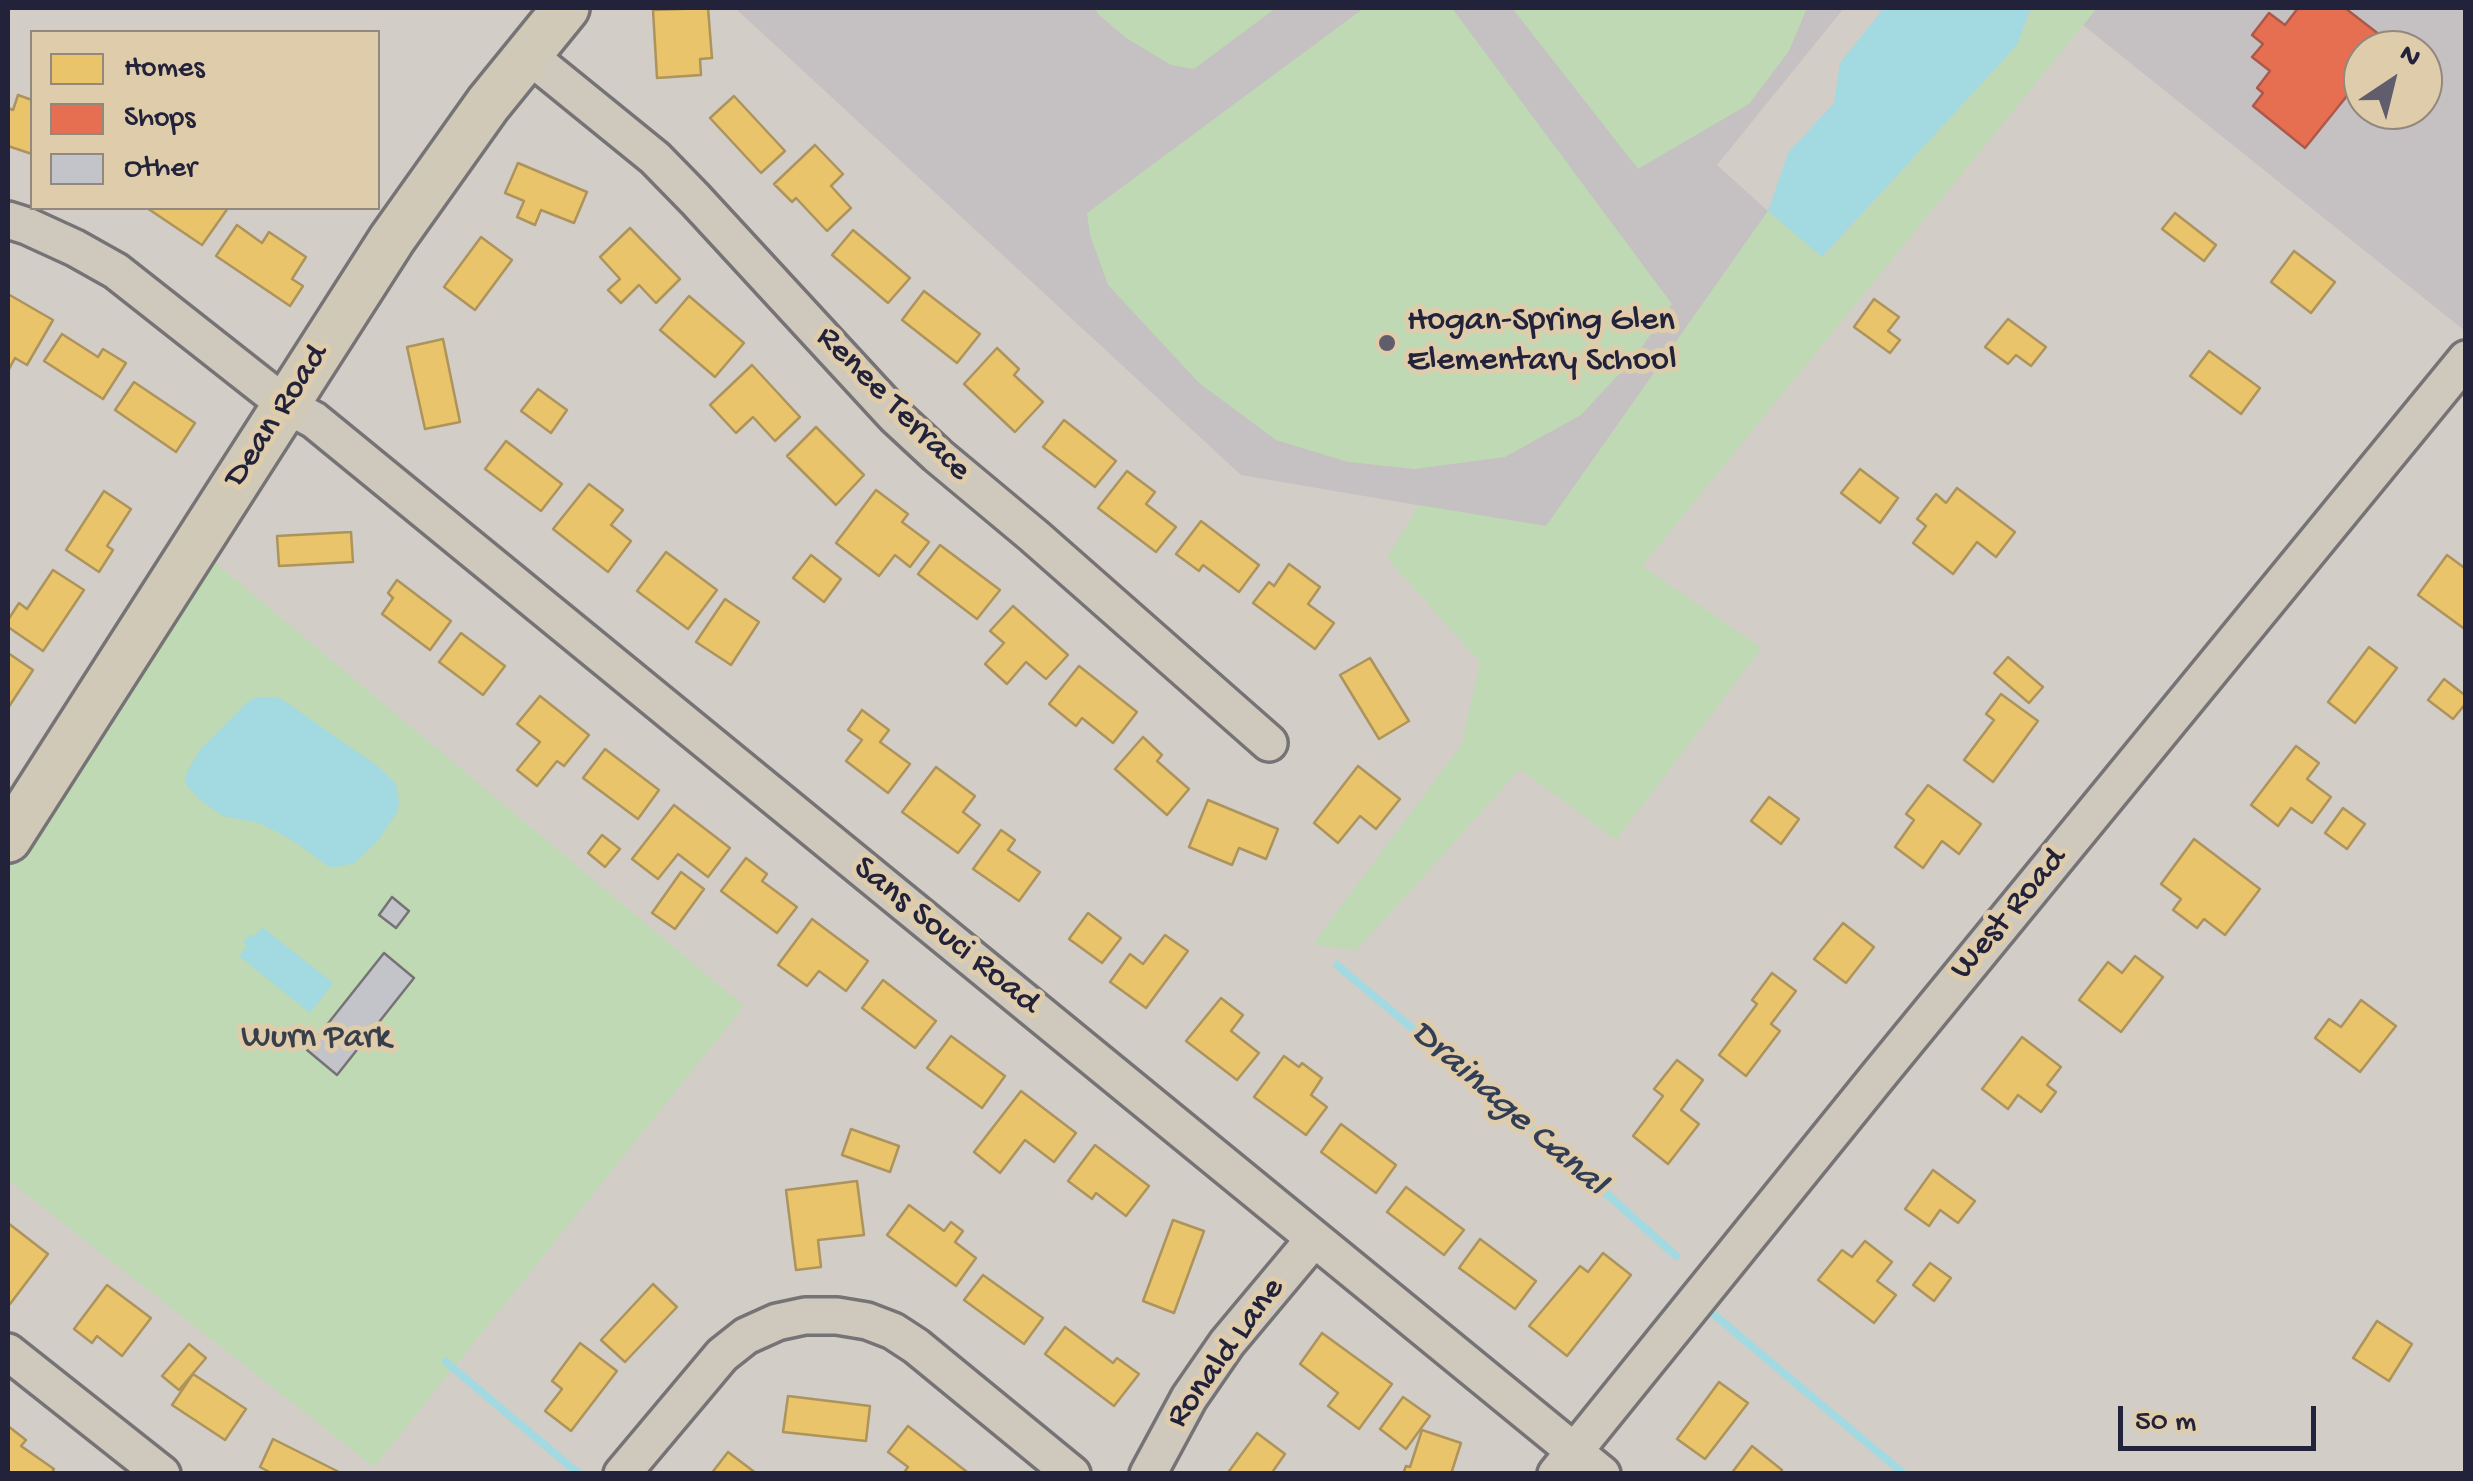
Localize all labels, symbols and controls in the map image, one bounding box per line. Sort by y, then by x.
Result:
legend [30,30,380,210]
north arrow [2343,30,2443,130]
text: N [2392,38,2426,75]
text: Homes [124,52,205,87]
text: Shops [124,102,195,137]
text: Other [124,152,197,187]
place label: Hogan-Spring Glen Elementary School [1407,302,1677,384]
street label: Renee Terrace [805,318,979,492]
marker: Hogan-Spring Glen Elementary School [1376,332,1398,354]
street label: Dean Road [216,338,340,496]
street label: West Road [1943,840,2077,990]
street label: Sans Souci Road [843,849,1047,1025]
water label: Drainage Canal [1399,1012,1615,1208]
park label: Wurn Park [241,1019,391,1061]
street label: Ronald Lane [1158,1270,1296,1438]
scale bar [2123,1386,2320,1448]
text: 50 m [2135,1406,2196,1441]

